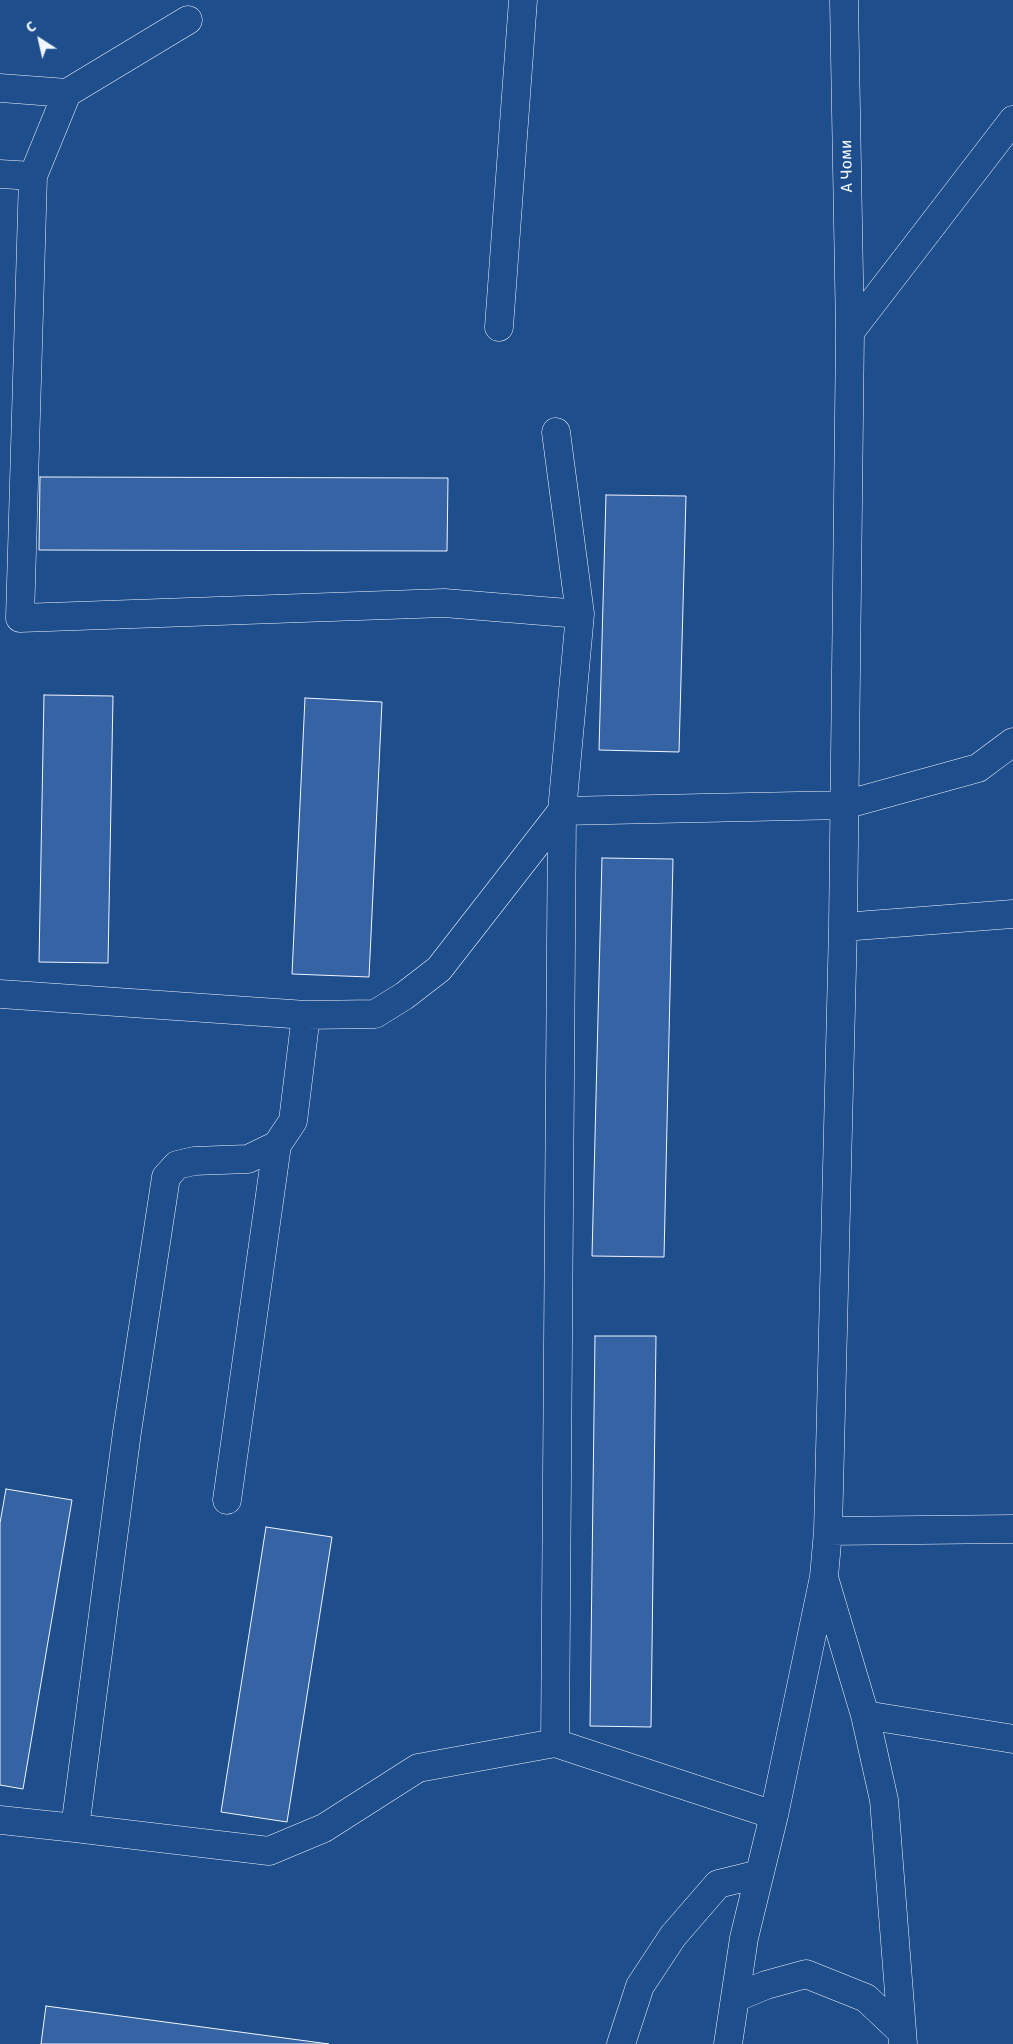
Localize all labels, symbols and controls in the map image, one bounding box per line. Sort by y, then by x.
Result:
north arrow [15,15,65,65]
text: С [23,18,39,37]
street label: А Чоми [837,139,857,193]

